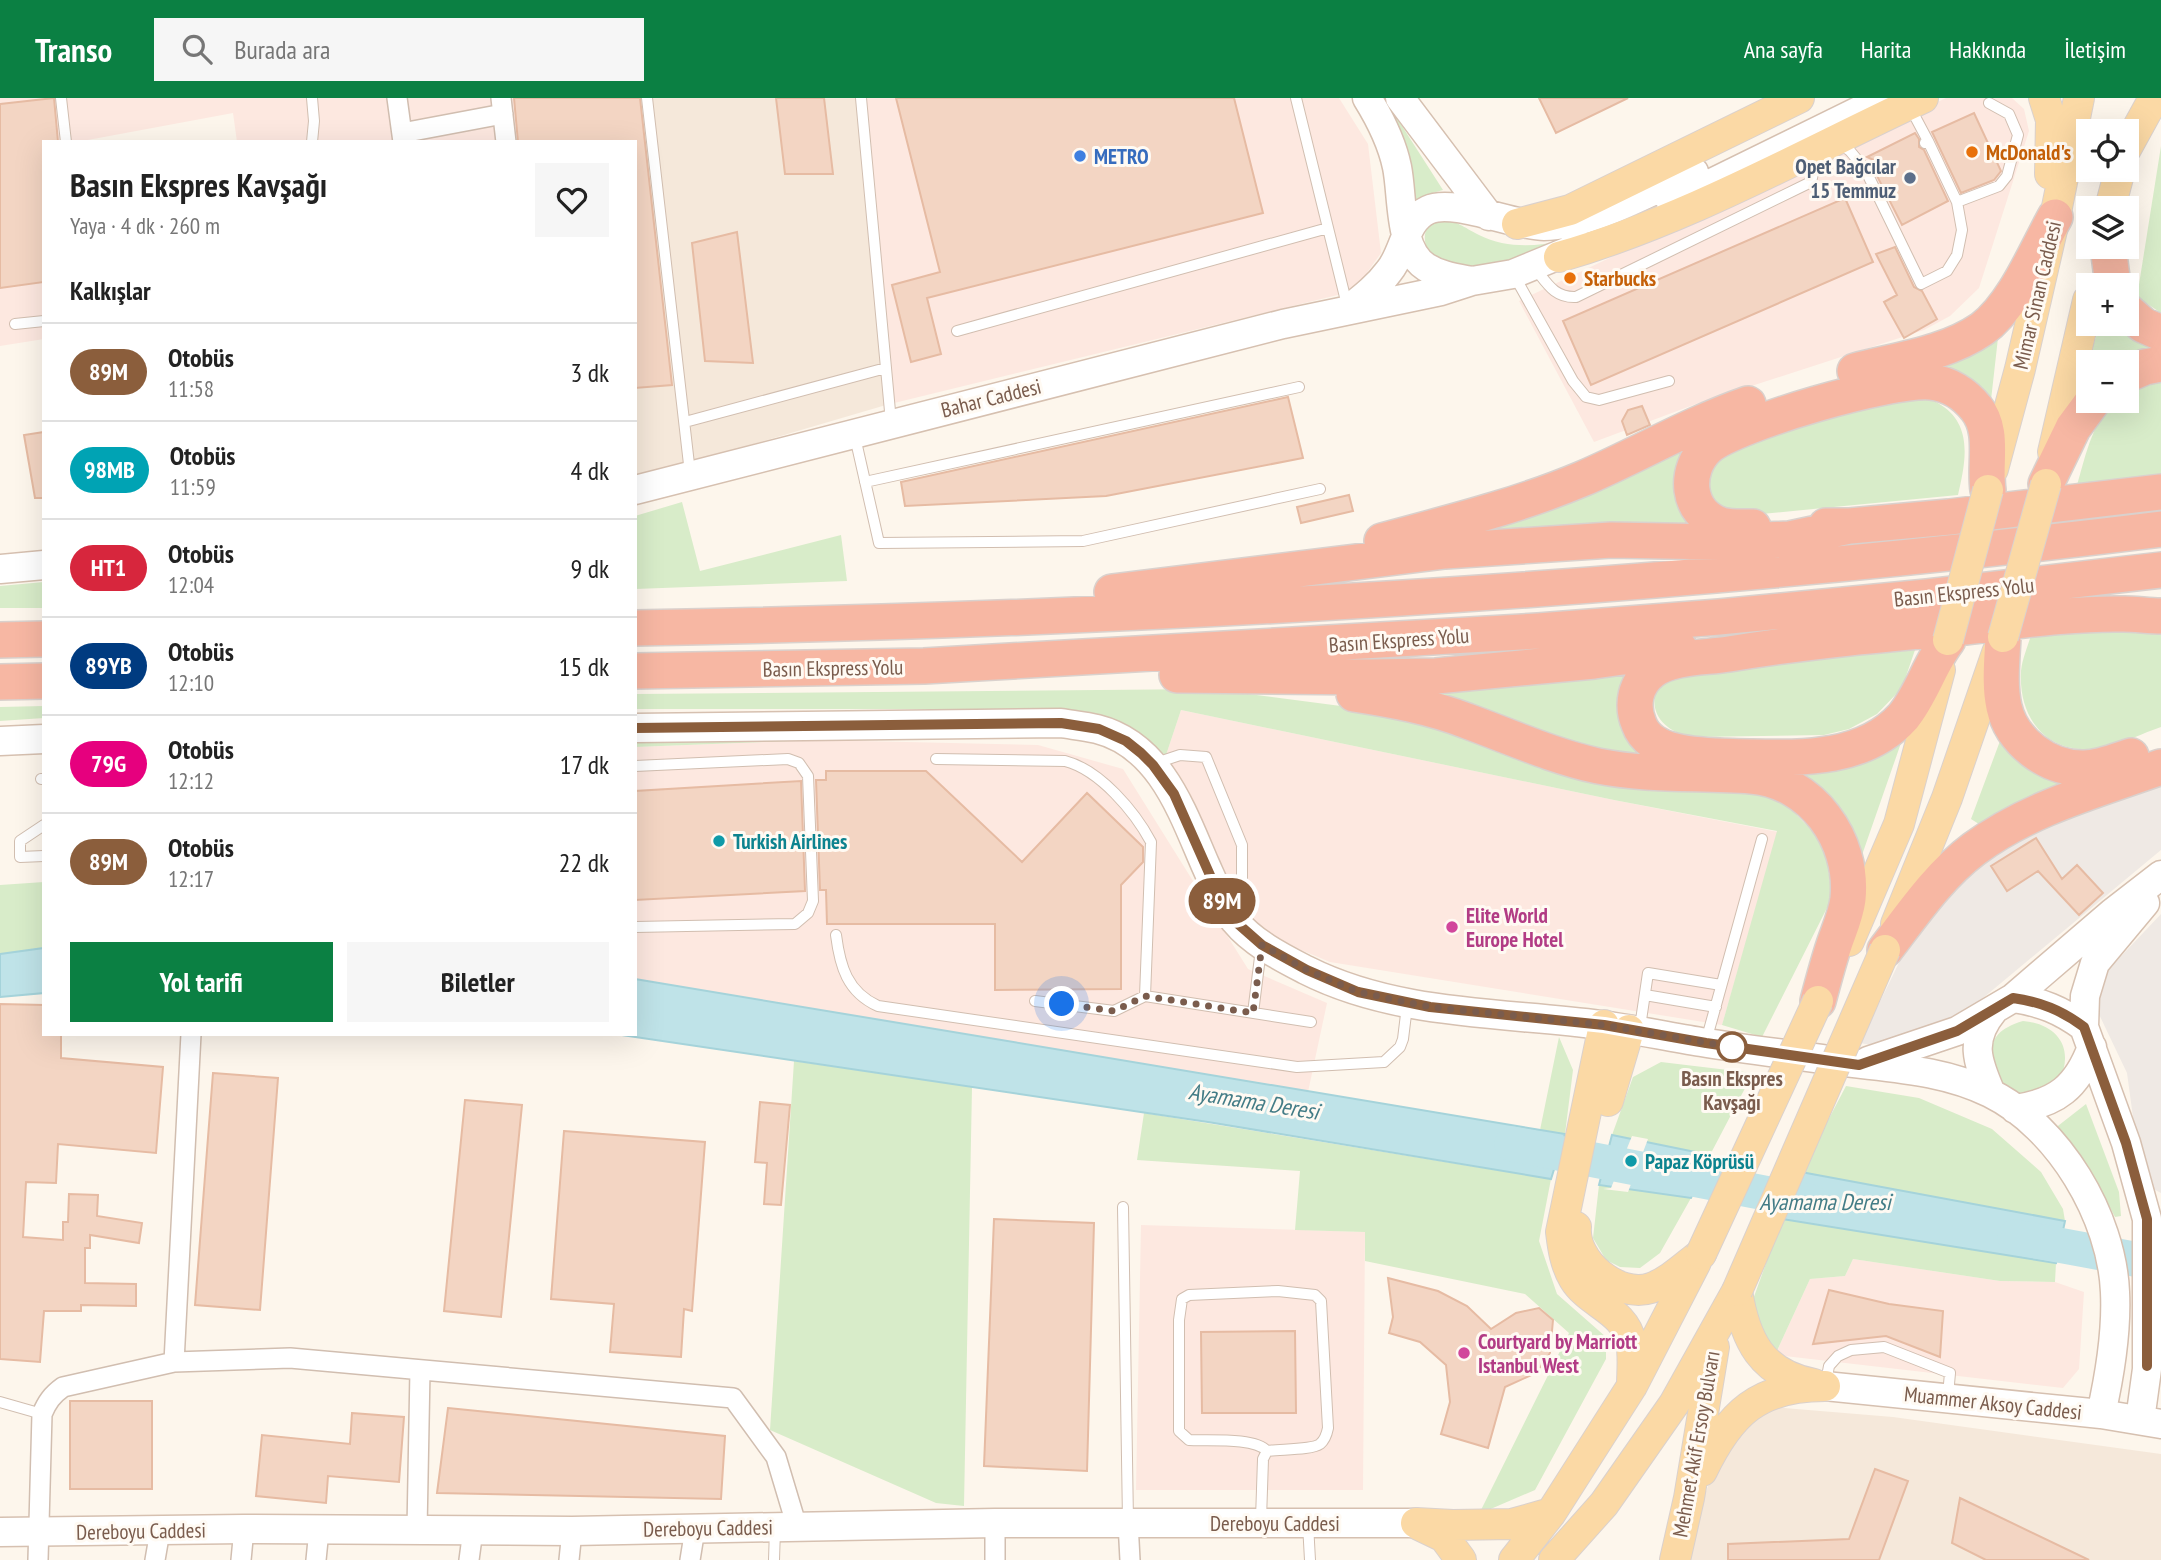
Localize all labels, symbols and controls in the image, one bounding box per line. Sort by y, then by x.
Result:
search box [154,18,644,81]
text: Transo [35,28,112,71]
icon: search [178,30,216,68]
text: Burada ara [234,33,330,66]
text: Ana sayfa [1744,34,1823,65]
text: Harita [1861,34,1911,65]
text: Hakkında [1949,34,2026,65]
text: İletişim [2064,34,2126,65]
map controls [2076,119,2139,413]
button: locate [2076,119,2139,182]
place label: McDonald's [1986,139,2071,166]
place label: METRO [1094,143,1149,170]
marker: McDonald's [1964,144,1980,160]
marker: METRO [1072,148,1088,164]
place label: Opet Bağcılar 15 Temmuz [1795,153,1897,204]
text: Basın Ekspres Kavşağı [70,163,327,206]
button: heart [535,163,609,237]
marker: Opet Bağcılar 15 Temmuz [1902,170,1918,186]
button: layers [2076,196,2139,259]
text: Yaya · 4 dk · 260 m [70,211,220,240]
street label: Mimar Sinan Caddesi [2007,218,2067,372]
place label: Starbucks [1584,265,1656,292]
marker: Starbucks [1562,270,1578,286]
button: + [2076,273,2139,336]
text: Kalkışlar [70,274,151,307]
text: Otobüs [168,341,234,374]
button: − [2076,350,2139,413]
text: 89M [89,356,128,387]
text: 3 dk [570,356,609,389]
street label: Bahar Caddesi [938,373,1044,423]
text: 11:58 [168,374,214,403]
text: Otobüs [170,439,235,472]
text: 98MB [84,454,135,485]
text: 4 dk [570,454,609,487]
text: 11:59 [170,472,216,501]
text: Otobüs [168,537,234,570]
text: HT1 [91,552,126,583]
text: 9 dk [570,552,609,585]
text: 12:04 [168,570,214,599]
street label: Basın Ekspress Yolu [1893,571,2035,613]
street label: Basın Ekspress Yolu [1328,622,1470,658]
text: Otobüs [168,635,234,668]
text: 89YB [85,650,132,681]
text: 15 dk [559,650,609,683]
street label: Basın Ekspress Yolu [762,653,904,683]
text: 12:10 [168,668,214,697]
text: Otobüs [168,733,234,766]
text: 79G [91,748,126,779]
text: 17 dk [560,748,609,781]
text: 12:12 [168,766,214,795]
place label: Turkish Airlines [733,828,847,855]
text: Otobüs [168,831,234,864]
marker: Turkish Airlines [711,833,727,849]
text: 89M [89,846,128,877]
text: 22 dk [559,846,609,879]
text: 12:17 [168,864,214,893]
line badge: 89M [1182,878,1262,924]
text: 89M [1203,885,1241,916]
place label: Elite World Europe Hotel [1466,902,1564,953]
marker: Elite World Europe Hotel [1444,919,1460,935]
button: Yol tarifi [70,942,333,1022]
button: Biletler [347,942,609,1022]
your location [1044,986,1079,1021]
marker: Basın Ekspres Kavşağı [1717,1032,1747,1062]
place label: Basın Ekspres Kavşağı [1681,1065,1783,1116]
water label: Ayamama Deresi [1187,1076,1324,1126]
place label: Papaz Köprüsü [1645,1148,1754,1175]
marker: Papaz Köprüsü [1623,1153,1639,1169]
water label: Ayamama Deresi [1759,1187,1894,1216]
place label: Courtyard by Marriott Istanbul West [1478,1328,1637,1379]
marker: Courtyard by Marriott Istanbul West [1456,1345,1472,1361]
street label: Mehmet Akif Ersoy Bulvarı [1666,1349,1726,1539]
street label: Muammer Aksoy Caddesi [1903,1380,2083,1426]
street label: Dereboyu Caddesi [1210,1510,1340,1537]
street label: Dereboyu Caddesi [643,1513,773,1543]
street label: Dereboyu Caddesi [76,1516,206,1546]

